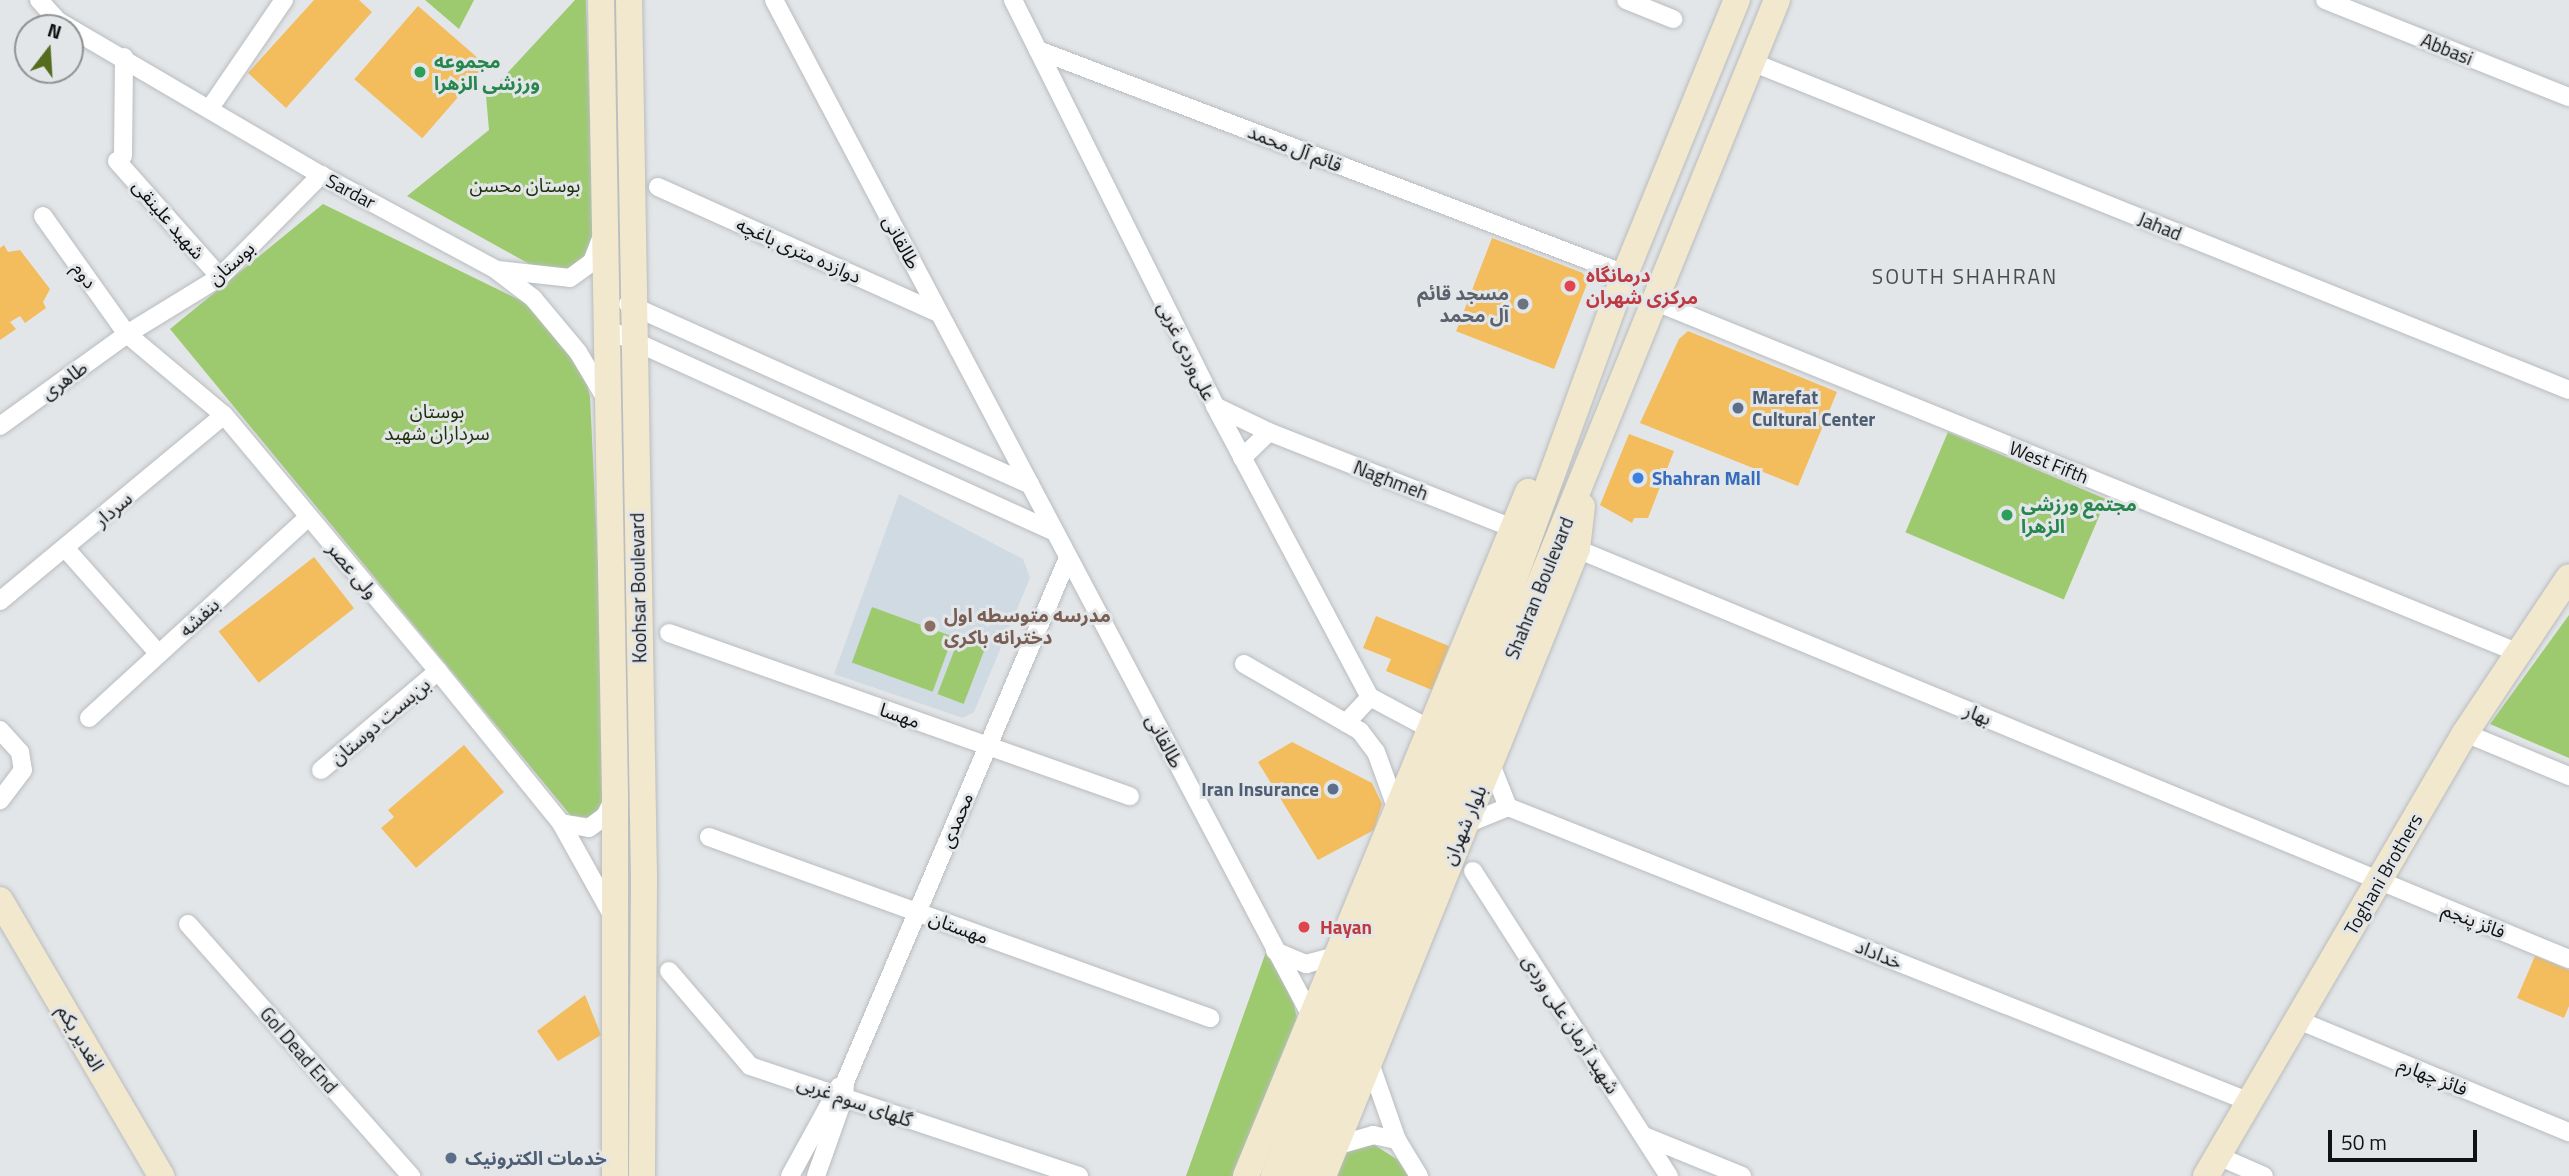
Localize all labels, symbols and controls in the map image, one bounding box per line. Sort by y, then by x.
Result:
north arrow [14,14,84,84]
text: N [44,15,65,46]
street label: Abbasi [2418,28,2476,70]
place label: مجموعه ورزشی الزهرا [434,50,540,94]
marker: مجموعه ورزشی الزهرا [412,64,428,80]
street label: قائم آل محمد [1245,120,1345,176]
street label: Sardar [323,169,379,213]
street label: شهید علینقی [128,174,210,264]
park label: بوستان محسن [470,174,580,196]
street label: Jahad [2135,207,2185,245]
street label: طالقانی [878,211,926,273]
street label: دوازده متری باغچه [733,212,865,288]
street label: بوستان [203,236,259,290]
street label: دوم [68,257,102,293]
district label: SOUTH SHAHRAN [1873,263,2057,289]
place label: درمانگاه مرکزی شهران [1586,264,1698,308]
marker: درمانگاه مرکزی شهران [1560,276,1580,296]
place label: مسجد قائم آل محمد [1417,282,1509,326]
marker: مسجد قائم آل محمد [1515,296,1531,312]
street label: علی‌وردی غربی [1153,298,1221,404]
street label: طاهری [37,356,91,404]
place label: Marefat Cultural Center [1752,386,1875,430]
park label: بوستان سرداران شهید [384,400,490,444]
marker: Marefat Cultural Center [1730,400,1746,416]
street label: West Fifth [2006,436,2092,488]
street label: Naghmeh [1350,455,1432,505]
place label: Shahran Mall [1652,467,1761,489]
marker: Shahran Mall [1630,470,1646,486]
street label: سردار [89,487,137,531]
place label: مجتمع ورزشی الزهرا [2021,493,2137,537]
marker: مجتمع ورزشی الزهرا [1999,507,2015,523]
street label: Koohsar Boulevard [625,513,651,663]
street label: Shahran Boulevard [1500,514,1578,662]
street label: ولی عصر [323,537,383,603]
street label: بنفشه [174,593,224,641]
place label: مدرسه متوسطه اول دخترانه باکری [944,604,1111,648]
marker: مدرسه متوسطه اول دخترانه باکری [922,618,938,634]
street label: بن‌بست دوستان [325,673,435,769]
street label: مهسا [877,698,923,732]
street label: بهار [1961,698,1995,730]
street label: طالقانی [1141,710,1189,772]
place label: Iran Insurance [1201,778,1319,800]
marker: Iran Insurance [1325,781,1341,797]
street label: بلوار شهران [1437,782,1491,868]
street label: محمدی [934,789,978,851]
street label: Toghani Brothers [2339,809,2427,939]
street label: فائز پنجم [2439,897,2509,943]
street label: مهستان [926,906,992,948]
place label: Hayan [1320,916,1372,938]
marker: Hayan [1294,917,1314,937]
street label: خداداد [1852,934,1906,974]
street label: شهید آرمان علی وردی [1518,950,1624,1098]
street label: الغدیر یکم [53,1001,109,1075]
street label: Gol Dead End [255,1002,343,1098]
street label: فائز چهارم [2395,1052,2471,1100]
street label: گلهای سوم غربی [794,1071,916,1131]
scale bar [2331,1116,2480,1160]
text: 50 m [2341,1126,2387,1158]
place label: خدمات الکترونیک [465,1147,607,1169]
marker: خدمات الکترونیک [443,1150,459,1166]

